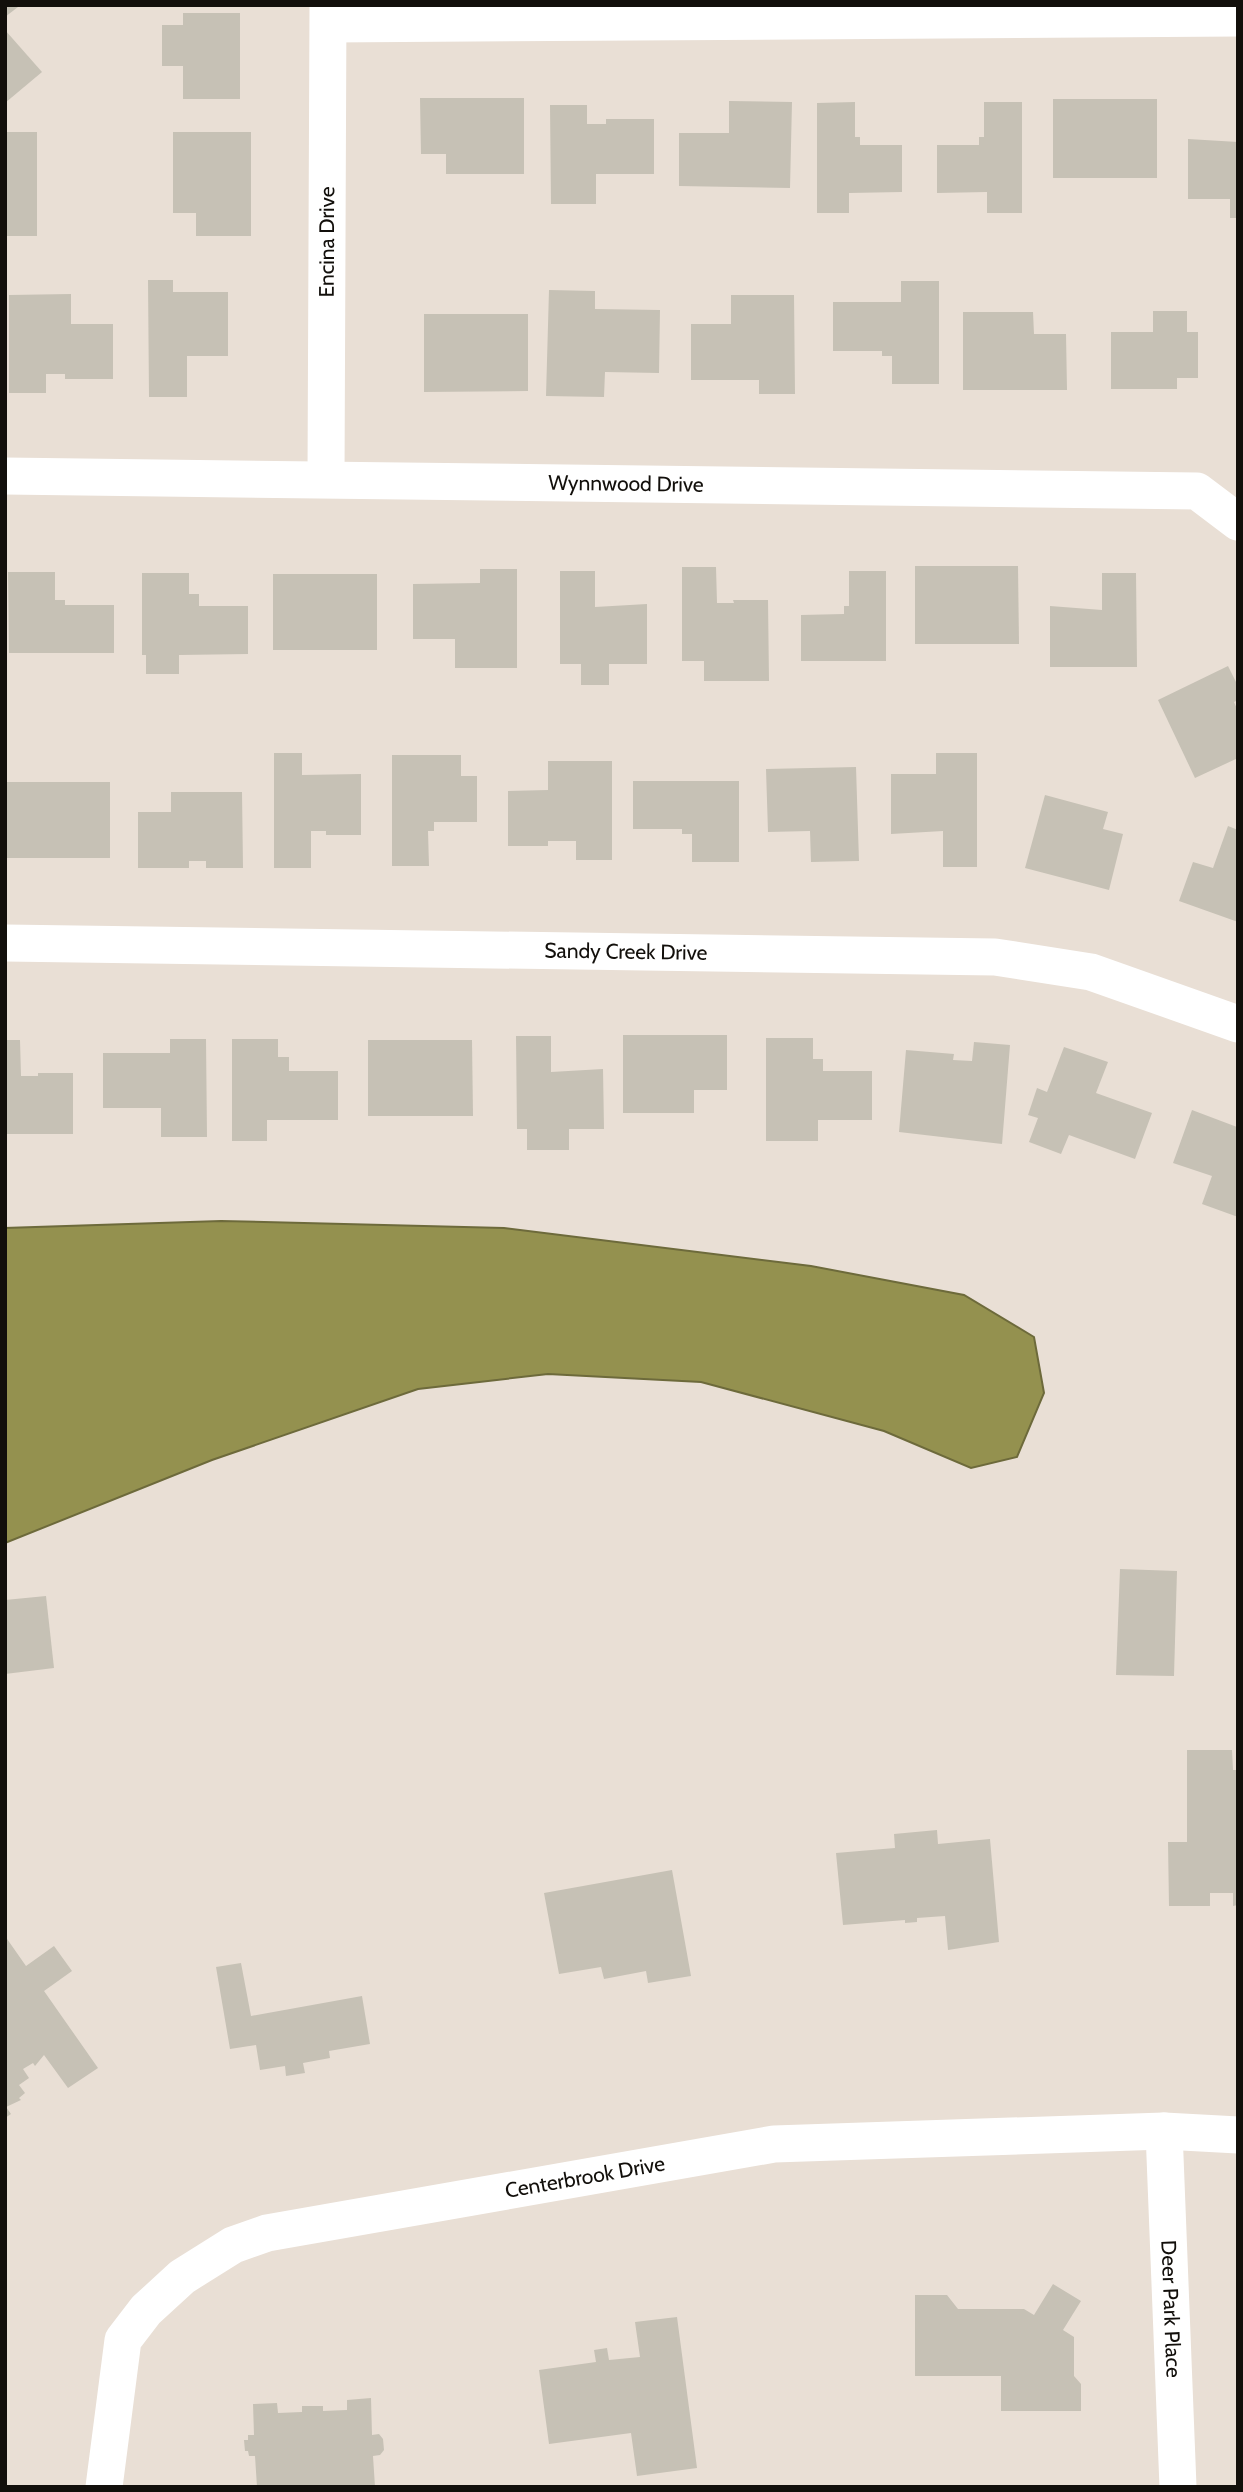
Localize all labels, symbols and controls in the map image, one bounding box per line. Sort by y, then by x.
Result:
street label: Encina Drive [314,186,339,298]
street label: Wynnwood Drive [548,470,704,497]
street label: Sandy Creek Drive [544,938,708,965]
street label: Centerbrook Drive [503,2150,667,2203]
street label: Deer Park Place [1156,2239,1187,2378]

